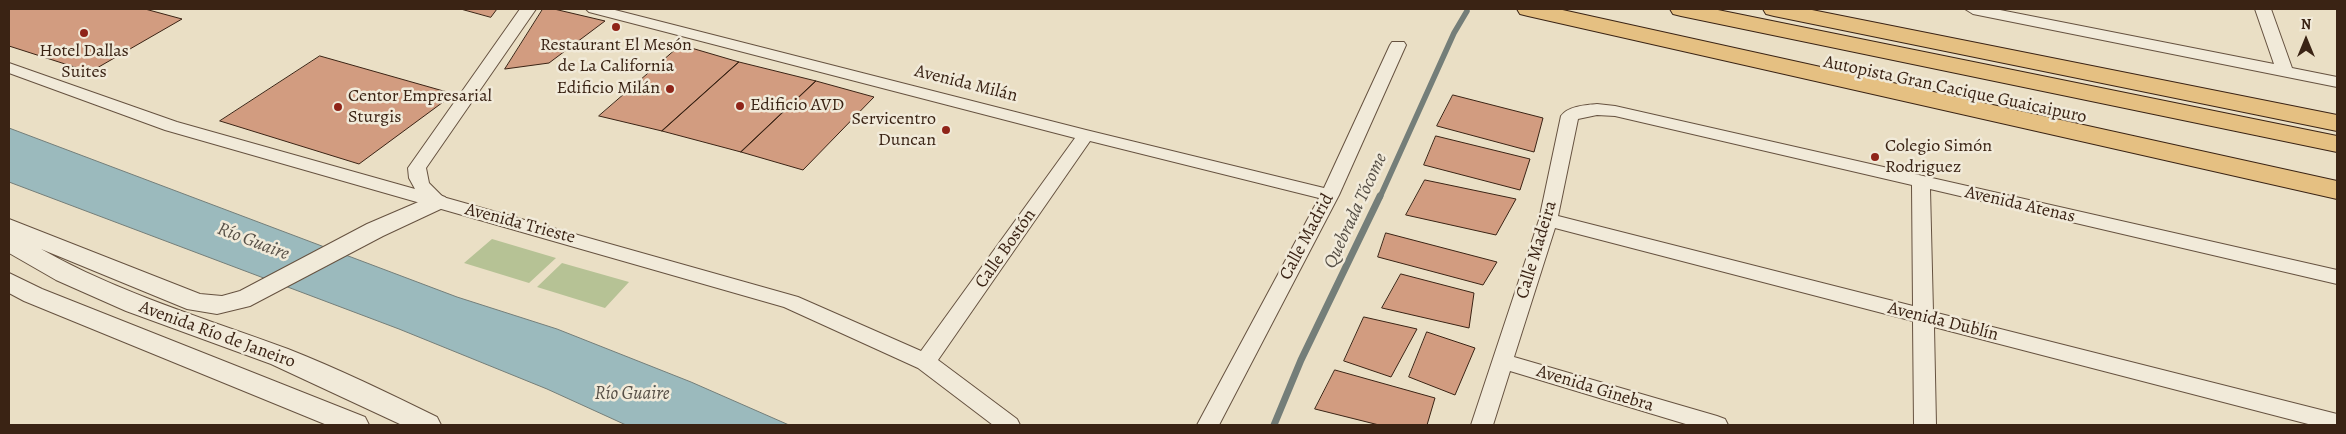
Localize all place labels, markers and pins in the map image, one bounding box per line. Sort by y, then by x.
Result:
marker: Restaurant El Mesón de La California [610,21,622,33]
marker: Hotel Dallas Suites [78,27,90,39]
place label: Restaurant El Mesón de La California [540,35,692,78]
place label: Hotel Dallas Suites [39,41,129,84]
place label: Edificio Milán [556,78,660,100]
marker: Edificio Milán [664,83,676,95]
place label: Centor Empresarial Sturgis [348,86,492,128]
place label: Edificio AVD [750,95,844,117]
marker: Edificio AVD [734,100,746,112]
marker: Centor Empresarial Sturgis [332,101,344,113]
place label: Servicentro Duncan [852,109,936,152]
marker: Servicentro Duncan [940,124,952,136]
place label: Colegio Simón Rodriguez [1885,136,1992,178]
marker: Colegio Simón Rodriguez [1869,151,1881,163]

